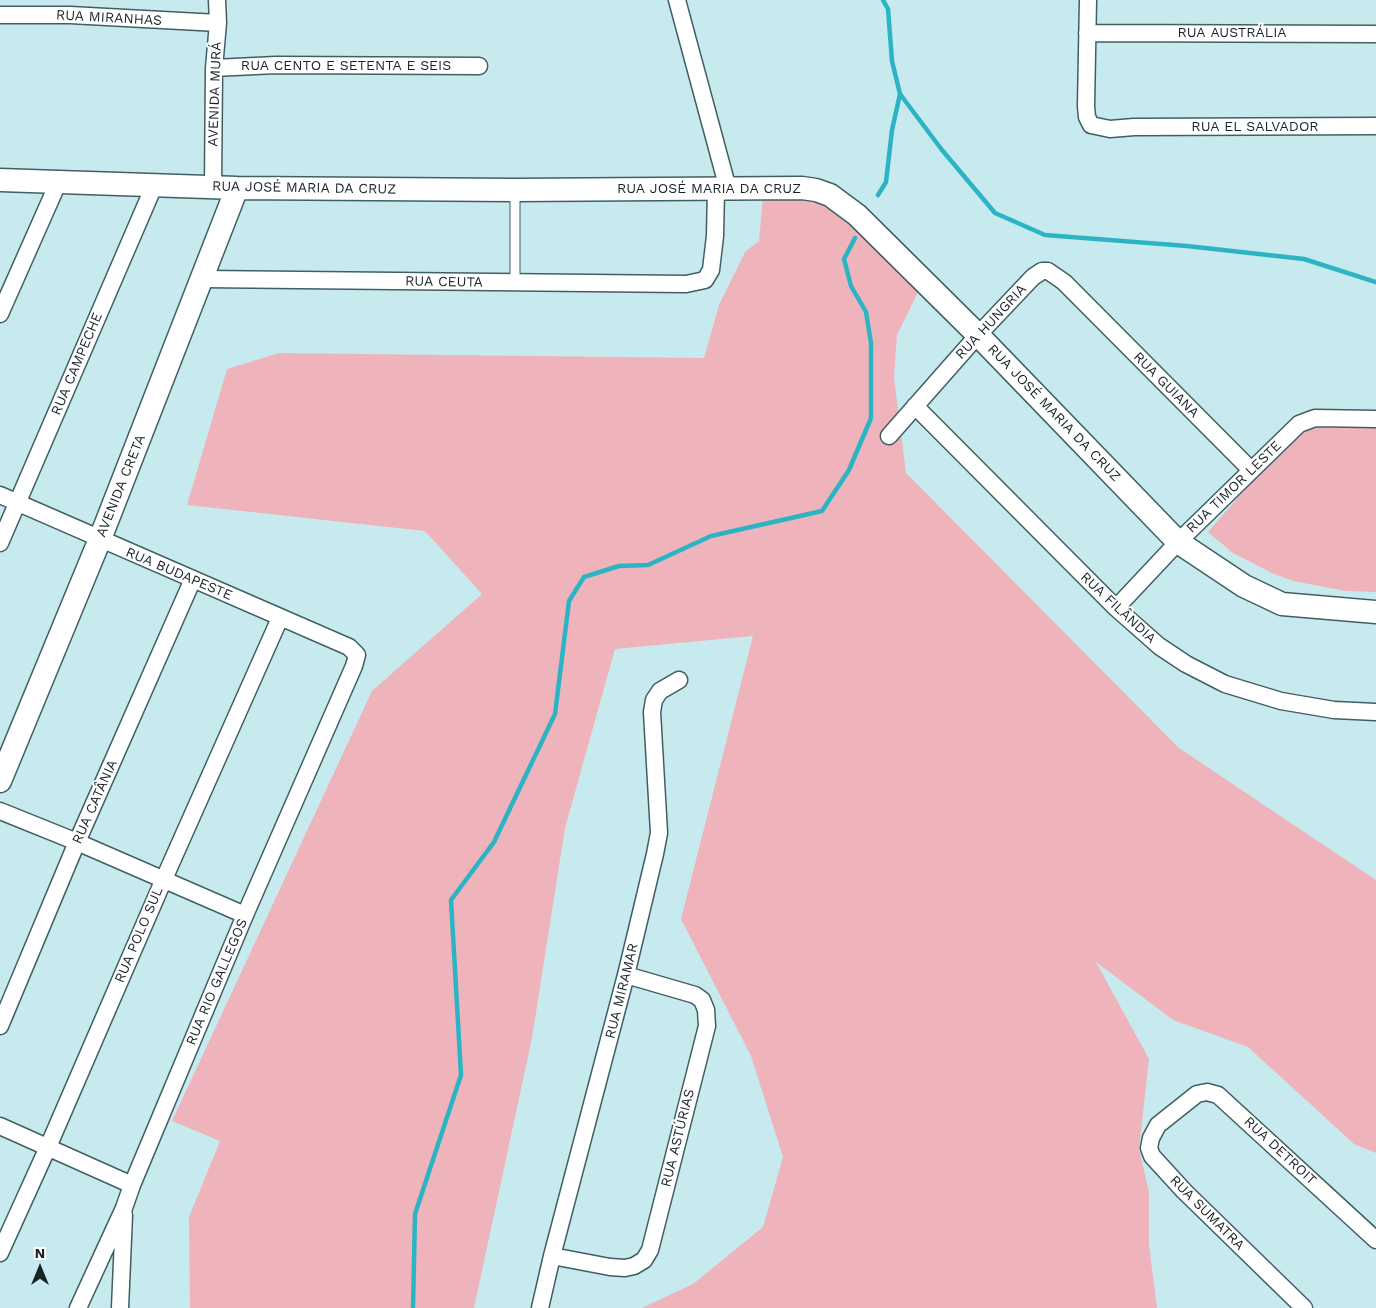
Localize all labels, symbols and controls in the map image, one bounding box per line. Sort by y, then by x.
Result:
street label: RUA MIRANHAS [56,7,162,29]
street label: RUA AUSTRÁLIA [1177,25,1287,41]
street label: AVENIDA MURÁ [205,41,225,147]
street label: RUA CENTO E SETENTA E SEIS [241,58,451,74]
street label: RUA EL SALVADOR [1191,119,1319,135]
street label: RUA JOSÉ MARIA DA CRUZ [212,178,396,198]
street label: RUA JOSÉ MARIA DA CRUZ [617,181,801,197]
street label: RUA CEUTA [405,273,483,291]
street label: RUA HUNGRIA [952,281,1030,363]
street label: RUA CAMPECHE [48,310,106,418]
street label: RUA JOSÉ MARIA DA CRUZ [984,341,1124,485]
street label: RUA GUIANA [1130,349,1202,421]
street label: AVENIDA CRETA [93,432,149,540]
street label: RUA TIMOR LESTE [1183,437,1285,537]
street label: RUA BUDAPESTE [123,544,235,604]
street label: RUA FILÂNDIA [1077,569,1159,647]
street label: RUA CATÂNIA [69,757,121,847]
street label: RUA POLO SUL [111,885,167,985]
street label: RUA RIO GALLEGOS [183,916,251,1048]
street label: RUA MIRAMAR [602,941,642,1041]
street label: RUA ASTÚRIAS [658,1087,698,1189]
street label: RUA DETROIT [1240,1113,1320,1189]
street label: RUA SUMATRA [1166,1172,1248,1254]
north arrow [15,1243,65,1293]
text: N [35,1245,45,1261]

